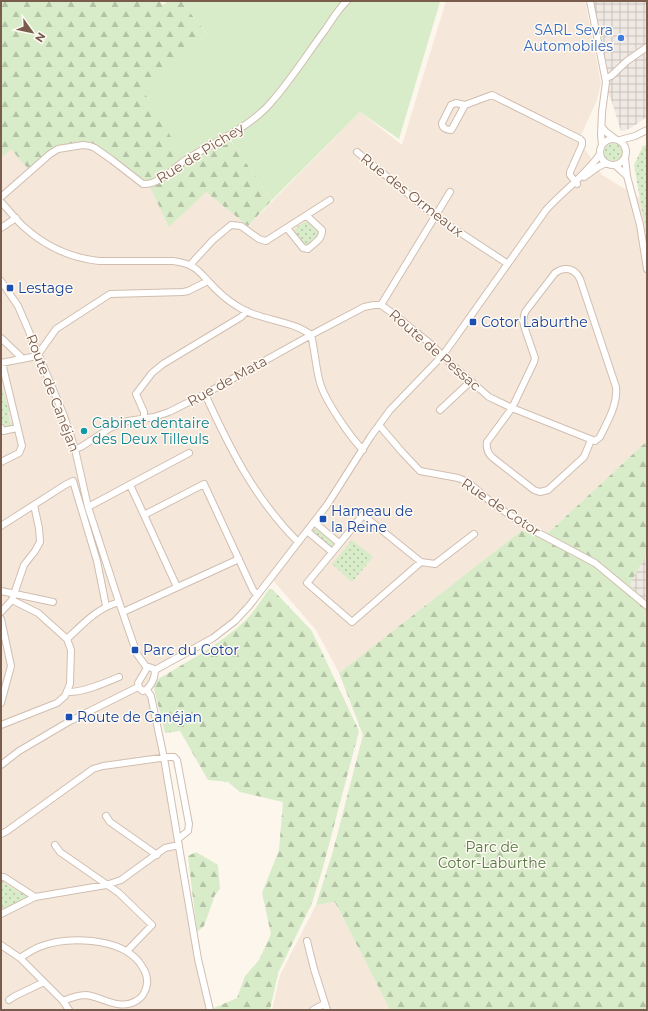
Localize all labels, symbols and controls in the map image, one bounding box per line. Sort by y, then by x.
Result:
north arrow [12,12,52,52]
place label: SARL Sevra Automobiles [524,21,613,55]
text: N [32,30,49,45]
marker: SARL Sevra Automobiles [616,33,626,43]
street label: Rue de Pichey [153,119,248,187]
street label: Rue des Ormeaux [357,149,467,241]
place label: Lestage [18,279,73,297]
marker: Lestage [5,283,15,293]
street label: Route de Pessac [385,305,485,395]
place label: Cotor Laburthe [481,313,588,331]
marker: Cotor Laburthe [468,317,478,327]
street label: Route de Canéjan [22,331,84,455]
street label: Rue de Mata [184,352,270,410]
place label: Cabinet dentaire des Deux Tilleuls [92,414,209,448]
marker: Cabinet dentaire des Deux Tilleuls [79,426,89,436]
street label: Rue de Cotor [458,474,544,540]
place label: Hameau de la Reine [331,502,413,536]
marker: Hameau de la Reine [318,514,328,524]
place label: Parc du Cotor [143,641,239,659]
marker: Parc du Cotor [130,645,140,655]
place label: Route de Canéjan [77,708,202,726]
marker: Route de Canéjan [64,712,74,722]
park label: Parc de Cotor-Laburthe [438,838,546,872]

